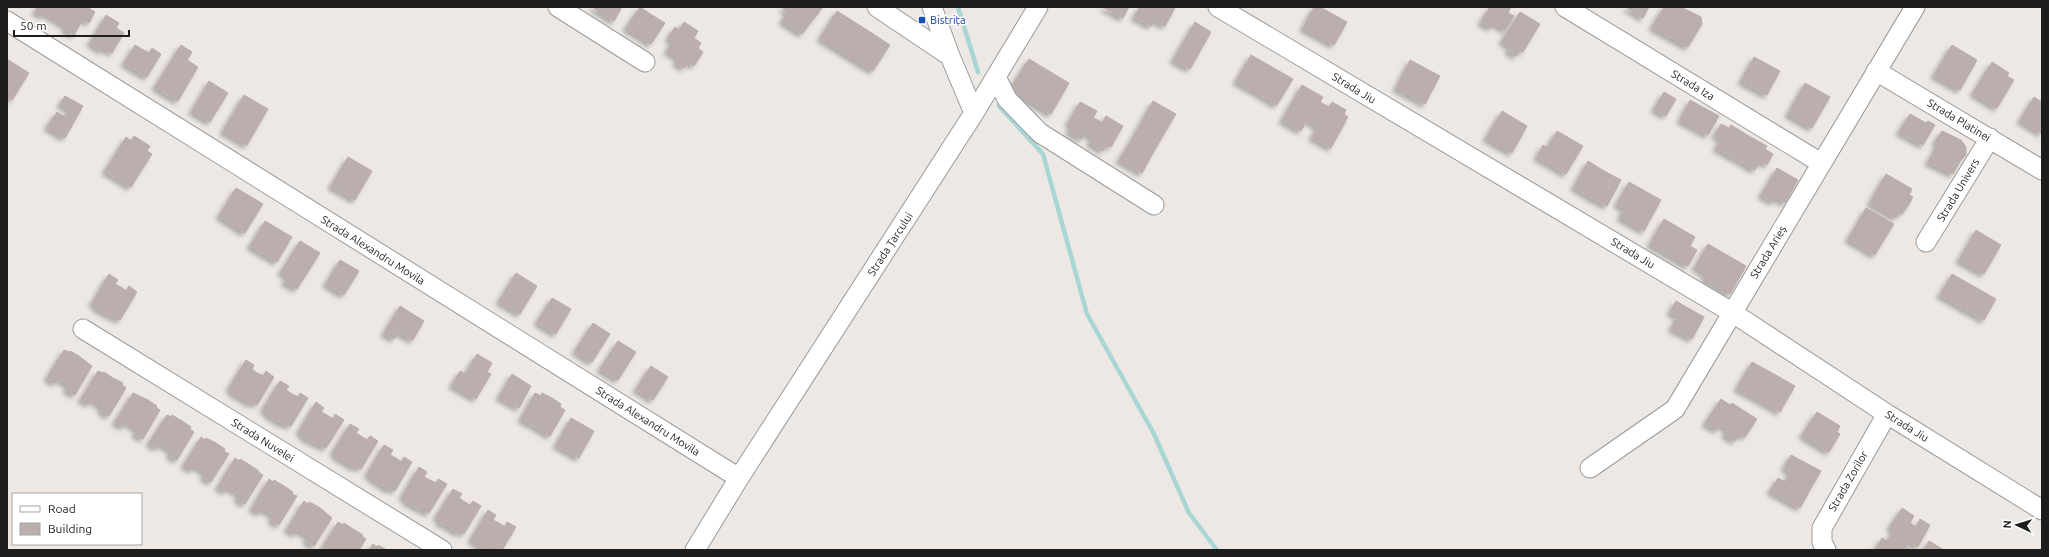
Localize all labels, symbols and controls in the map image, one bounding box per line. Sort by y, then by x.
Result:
scale bar [14,12,129,38]
place label: Bistrița [930,14,966,26]
marker: Bistrița [917,15,927,25]
text: 50 m [20,19,47,32]
street label: Strada Iza [1669,67,1717,103]
street label: Strada Jiu [1330,70,1378,106]
street label: Strada Platinei [1925,96,1993,144]
street label: Strada Univers [1934,156,1982,224]
street label: Strada Țarcului [865,210,915,278]
street label: Strada Alexandru Movila [319,213,427,287]
street label: Strada Arieș [1748,223,1789,281]
street label: Strada Jiu [1609,235,1657,271]
street label: Strada Alexandru Movila [594,384,702,458]
street label: Strada Jiu [1883,408,1931,444]
street label: Strada Nuvelei [229,416,297,464]
street label: Strada Zorilor [1826,448,1870,513]
legend [12,493,142,545]
text: Road [48,502,76,515]
north arrow [1997,505,2037,545]
text: N [2001,520,2013,529]
text: Building [48,522,92,535]

